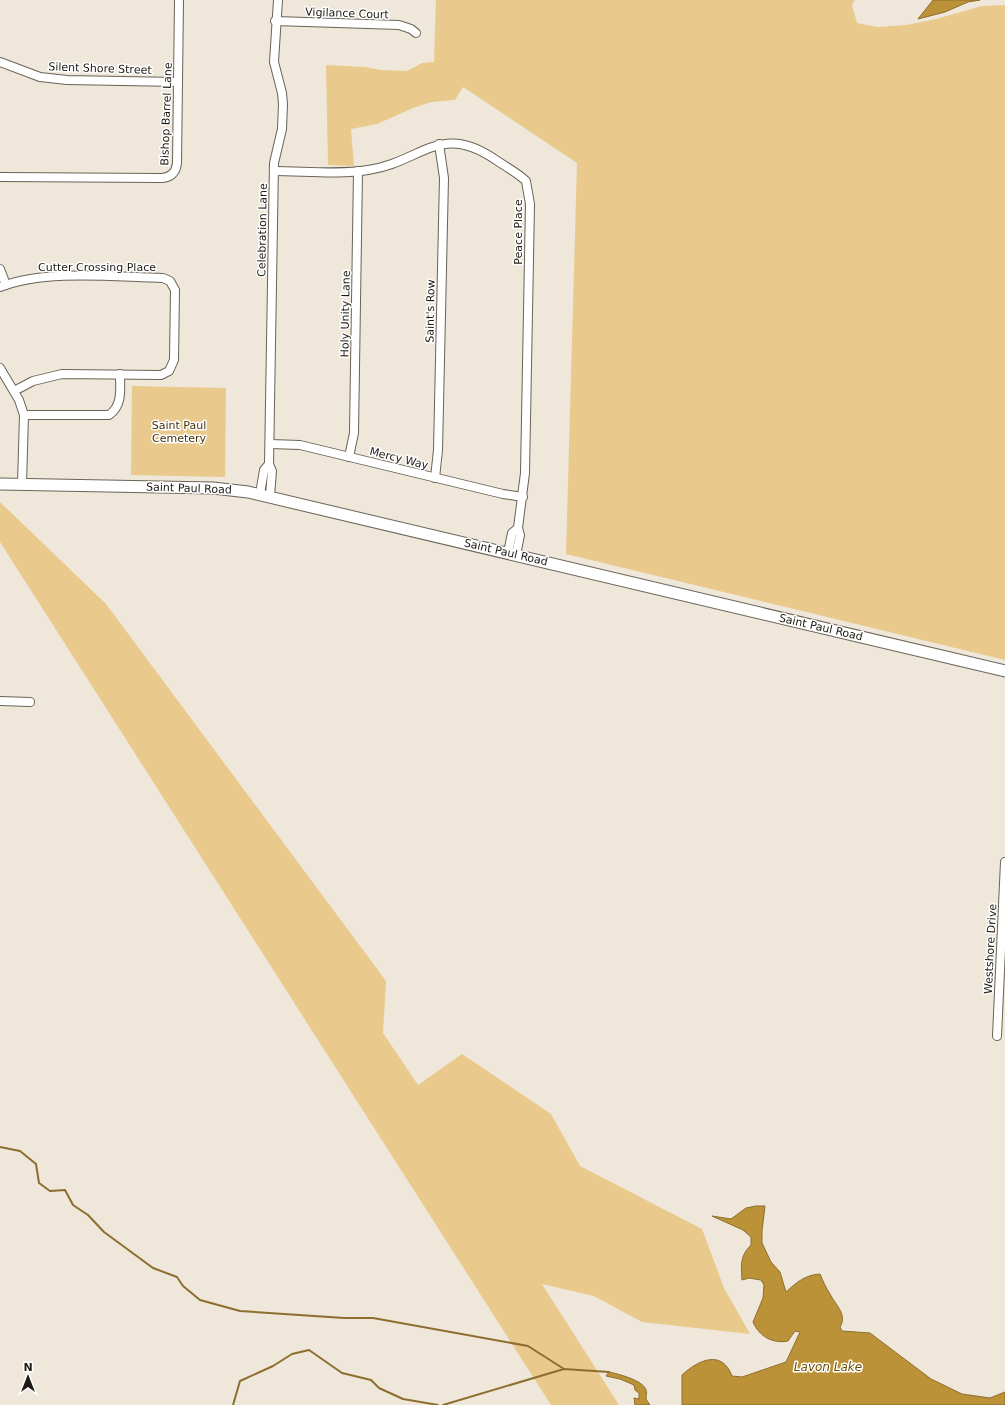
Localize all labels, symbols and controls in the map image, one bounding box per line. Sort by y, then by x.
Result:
street label: Vigilance Court [305,6,390,21]
street label: Silent Shore Street [48,60,153,77]
street label: Bishop Barrel Lane [158,62,175,166]
street label: Celebration Lane [255,183,270,277]
street label: Peace Place [512,199,525,265]
street label: Cutter Crossing Place [38,261,156,274]
street label: Holy Unity Lane [338,270,353,358]
street label: Saint's Row [423,279,438,343]
park label: Saint Paul Cemetery [152,419,207,445]
street label: Mercy Way [368,445,430,472]
street label: Saint Paul Road [146,481,232,496]
street label: Saint Paul Road [463,537,549,568]
street label: Saint Paul Road [778,612,864,643]
street label: Westshore Drive [982,903,999,994]
north arrow [8,1357,48,1397]
water label: Lavon Lake [794,1360,862,1374]
text: N [23,1361,33,1374]

